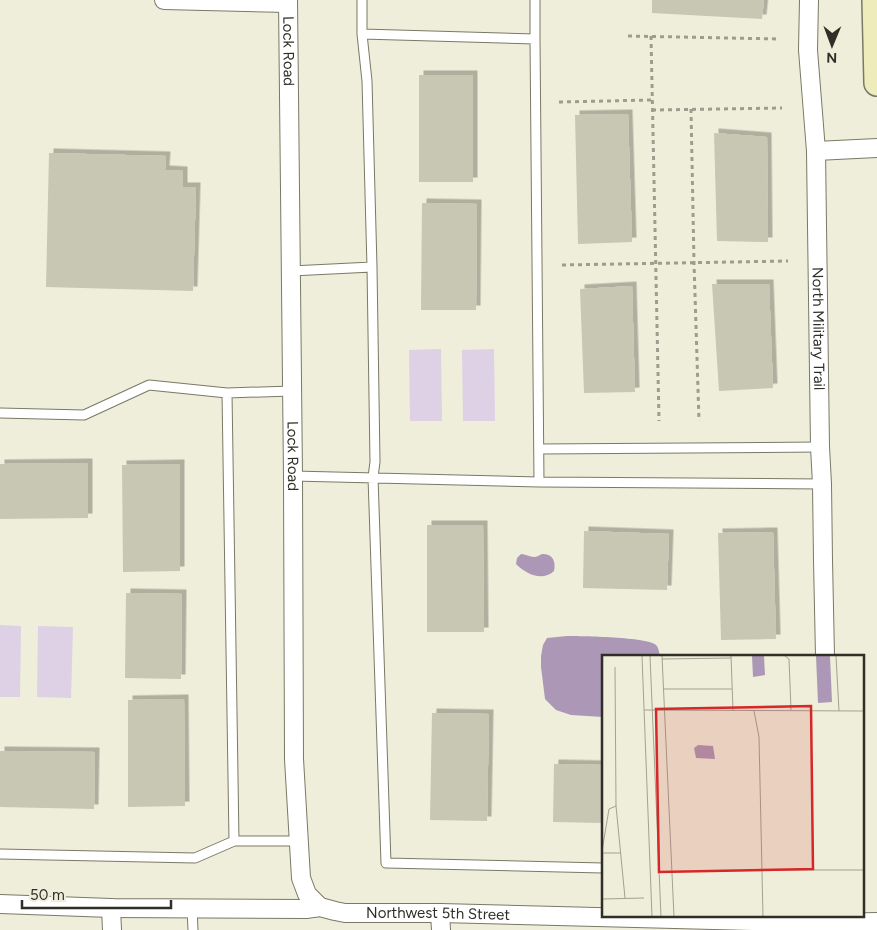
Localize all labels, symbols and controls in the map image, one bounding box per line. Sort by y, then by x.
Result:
street label: Lock Road [279,16,298,86]
north arrow [807,20,857,70]
text: N [826,49,837,66]
street label: North Military Trail [809,267,828,390]
street label: Lock Road [283,421,302,491]
inset map [602,655,864,918]
scale bar [22,878,171,910]
text: 50 m [30,886,65,904]
street label: Northwest 5th Street [366,904,511,924]

